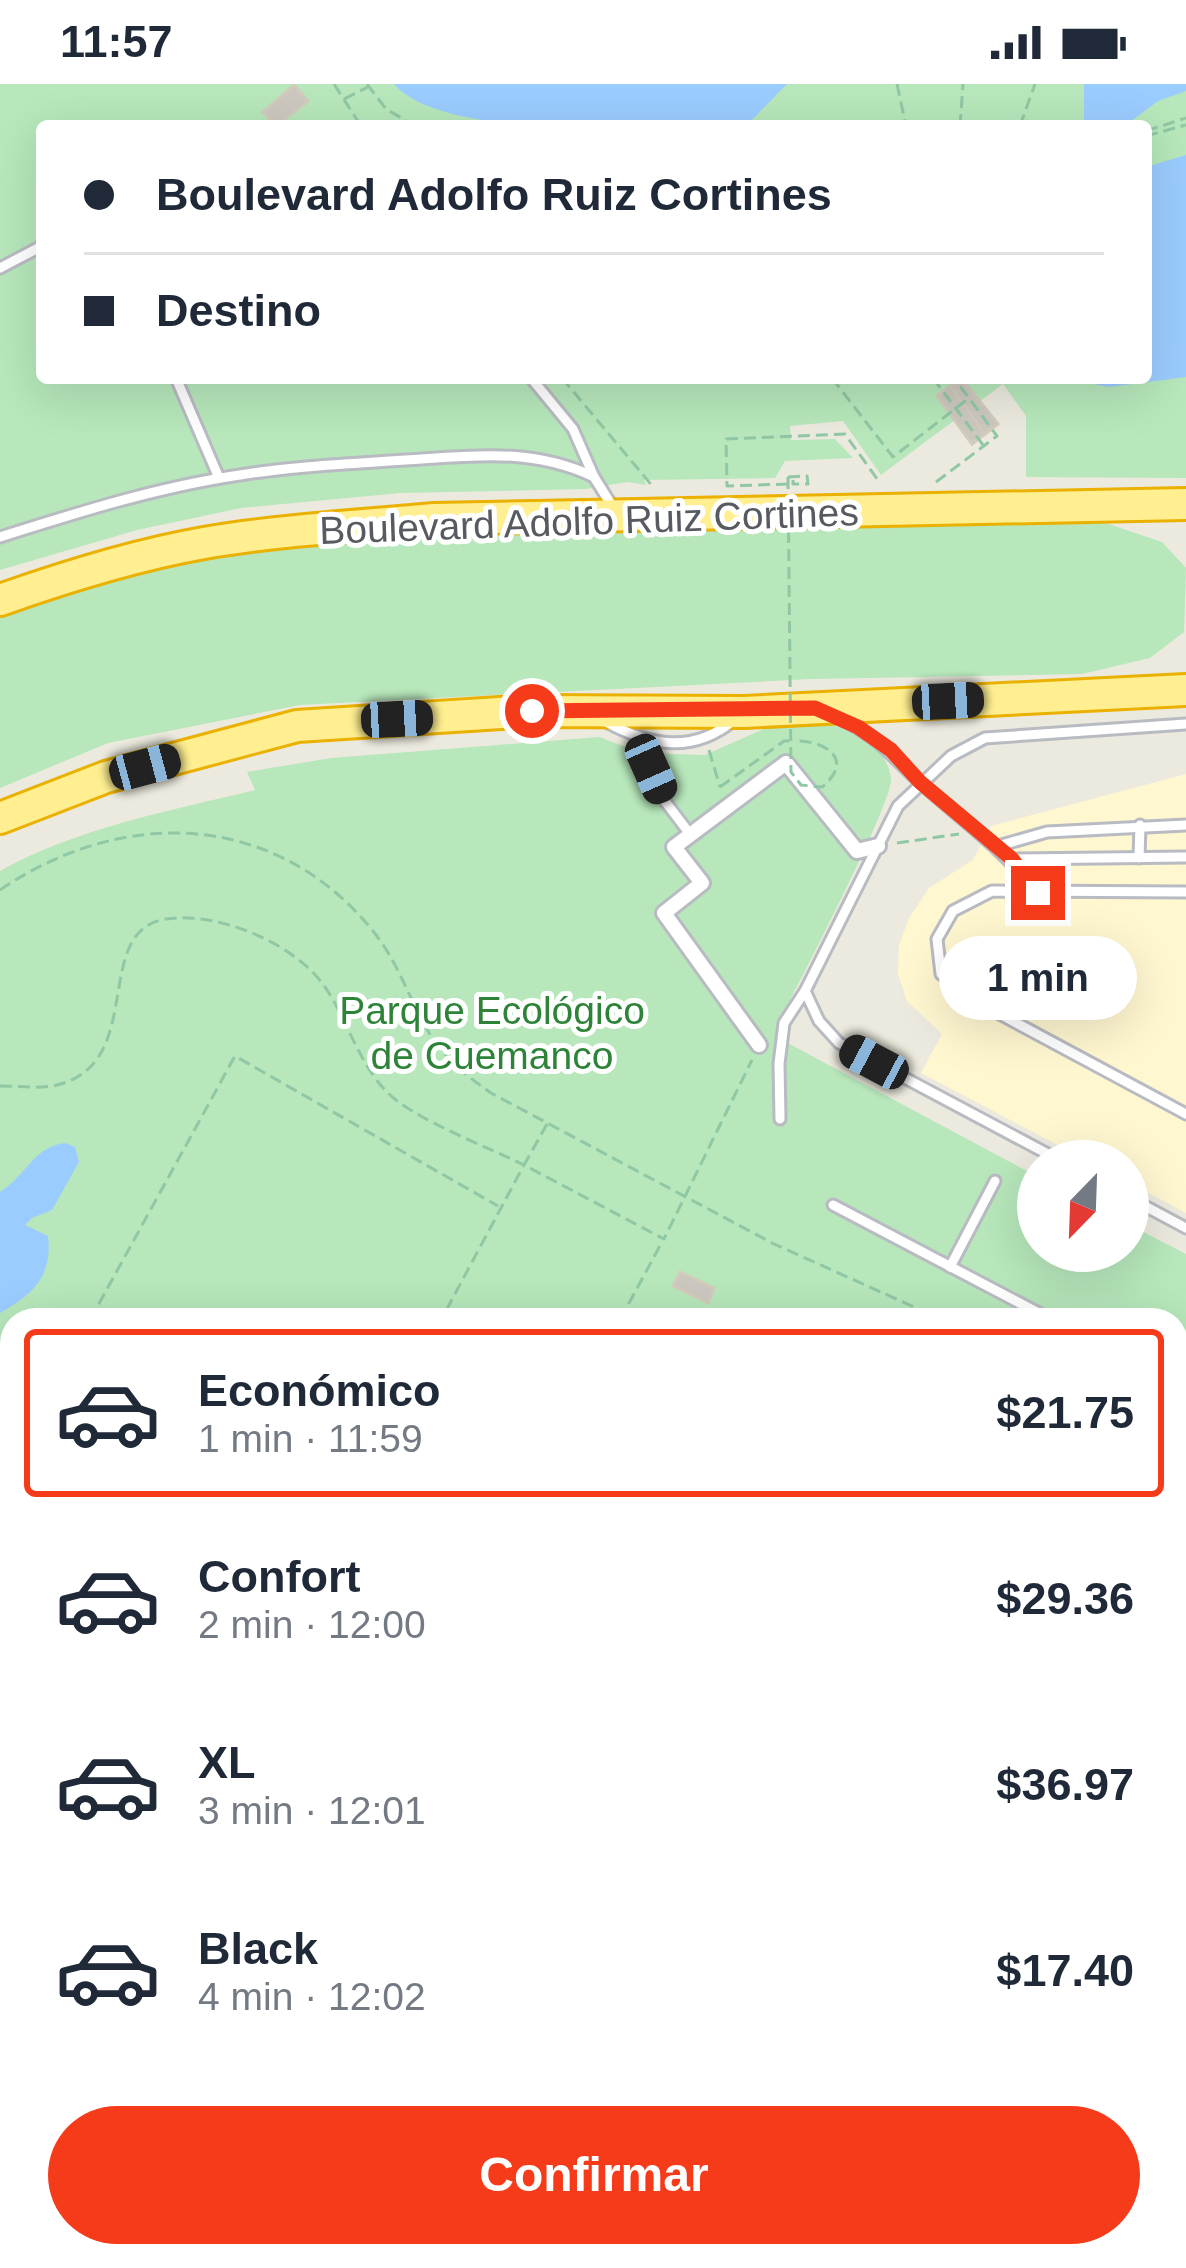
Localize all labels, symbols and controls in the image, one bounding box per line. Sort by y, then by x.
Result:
text: 11:57 [60,16,173,67]
text: Boulevard Adolfo Ruiz Cortines [156,169,832,220]
text: Destino [156,285,321,336]
street label: Boulevard Adolfo Ruiz Cortines [319,490,859,552]
car [911,681,985,721]
route start [505,684,559,738]
car [360,699,434,739]
car [620,729,682,809]
car [106,740,184,794]
route end [1011,866,1065,920]
callout: 1 min [939,935,1137,1019]
text: 1 min [987,956,1089,999]
park label: Parque Ecológico de Cuemanco [339,989,645,1077]
car [834,1029,914,1095]
north arrow [1017,1140,1149,1272]
map controls [1017,1140,1149,1272]
icon: car [54,1359,162,1467]
text: Económico [198,1365,441,1416]
text: $21.75 [996,1387,1134,1438]
text: 1 min · 11:59 [198,1417,423,1460]
icon: car [54,1545,162,1653]
text: Confort [198,1551,360,1602]
text: $29.36 [996,1573,1134,1624]
text: 2 min · 12:00 [198,1603,426,1646]
icon: car [54,1731,162,1839]
text: XL [198,1737,256,1788]
text: $36.97 [996,1759,1134,1810]
text: 3 min · 12:01 [198,1789,426,1832]
icon: car [54,1917,162,2025]
text: Black [198,1923,318,1974]
text: $17.40 [996,1945,1134,1996]
text: 4 min · 12:02 [198,1975,426,2018]
button: Confirmar [48,2106,1140,2244]

